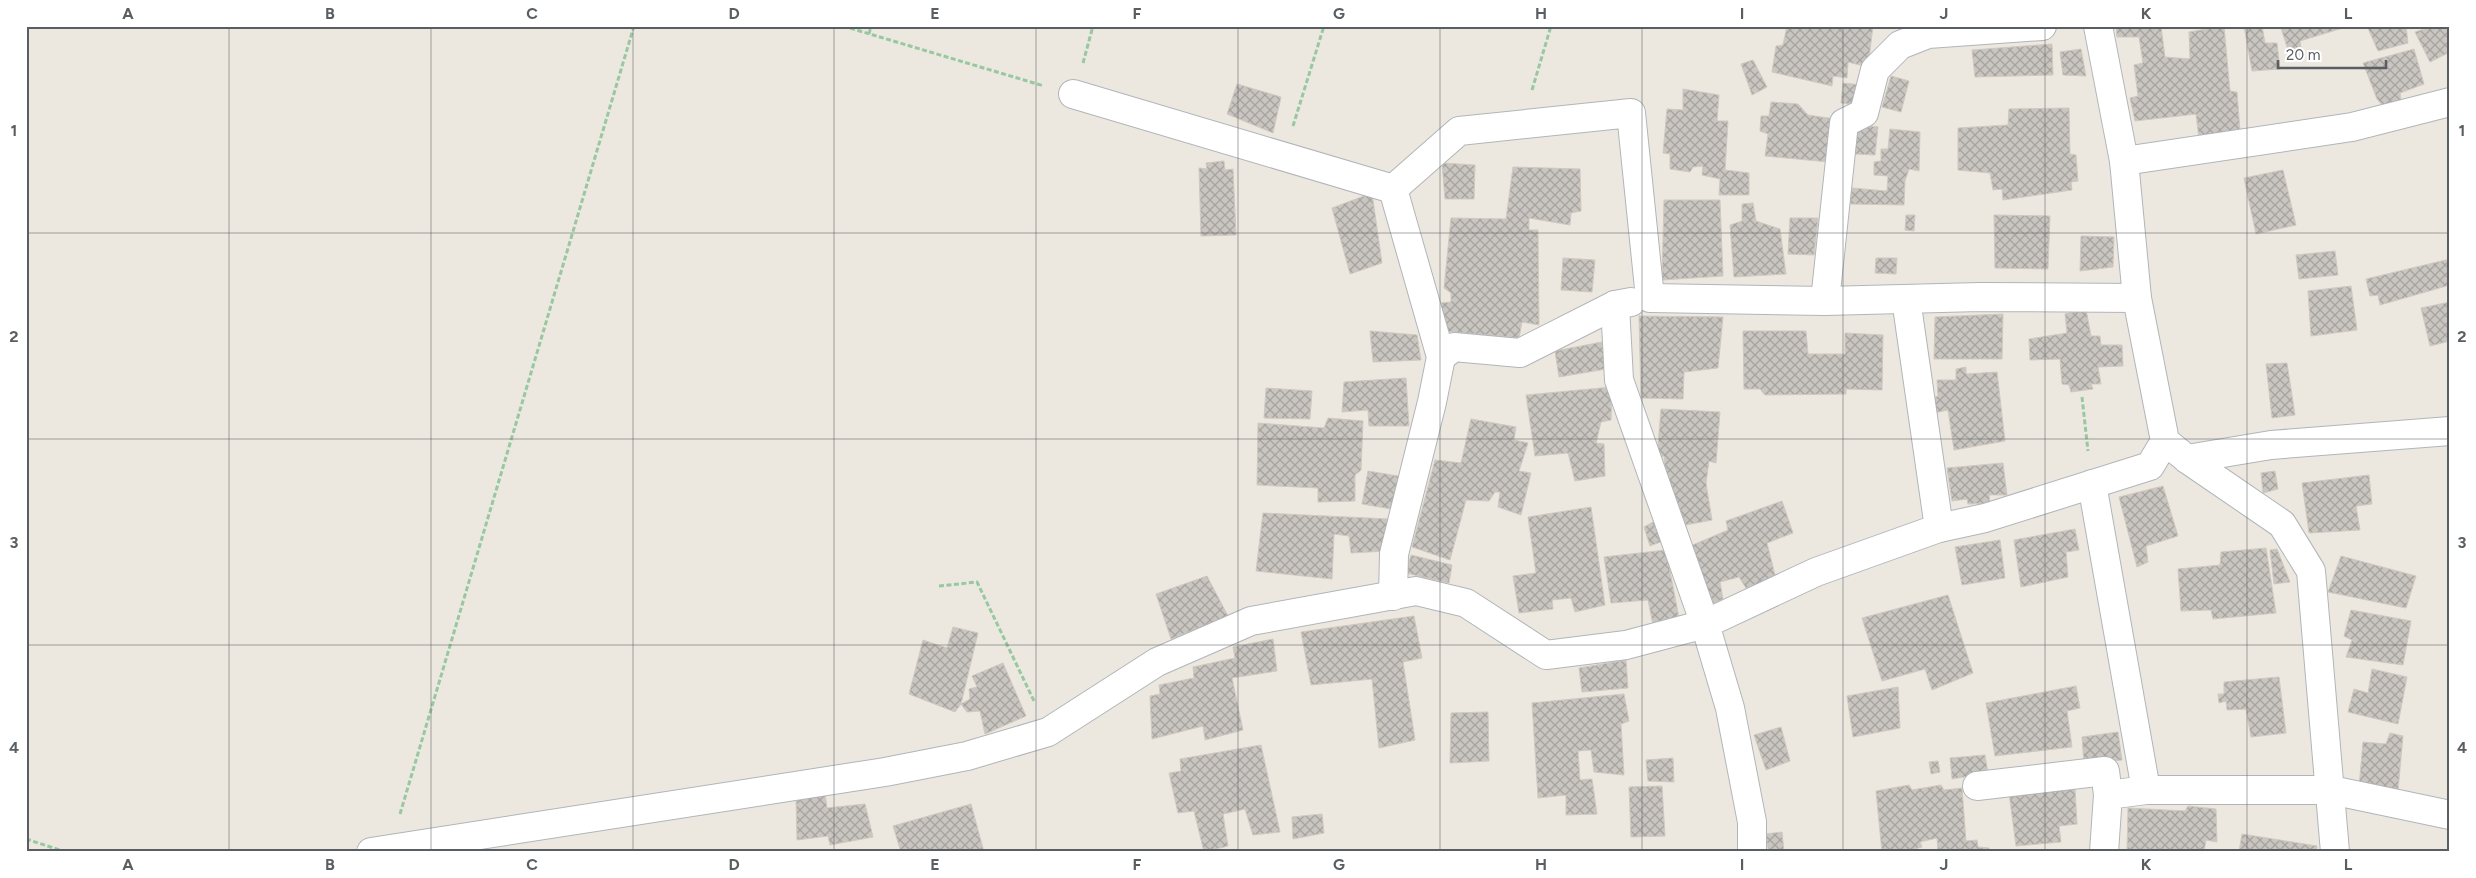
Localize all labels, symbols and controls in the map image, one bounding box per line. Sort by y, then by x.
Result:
text: A [122,4,134,23]
text: B [325,4,335,23]
text: C [526,4,538,23]
text: D [728,4,740,23]
text: E [930,4,940,23]
text: F [1133,4,1142,23]
text: G [1333,4,1345,23]
text: H [1535,4,1547,23]
text: I [1740,4,1744,23]
text: J [1940,4,1948,23]
text: K [2141,4,2152,23]
text: L [2344,4,2353,23]
scale bar [2278,38,2386,70]
text: 20 m [2286,46,2320,64]
text: 1 [11,121,17,140]
text: 1 [2459,121,2465,140]
text: 2 [9,327,19,346]
text: 2 [2457,327,2467,346]
text: 3 [10,533,19,552]
text: 3 [2458,533,2467,552]
text: 4 [9,738,19,757]
text: 4 [2457,738,2467,757]
text: A [122,855,134,874]
text: B [325,855,335,874]
text: C [526,855,538,874]
text: D [728,855,740,874]
text: E [930,855,940,874]
text: F [1133,855,1142,874]
text: G [1333,855,1345,874]
text: H [1535,855,1547,874]
text: I [1740,855,1744,874]
text: J [1940,855,1948,874]
text: K [2141,855,2152,874]
text: L [2344,855,2353,874]

